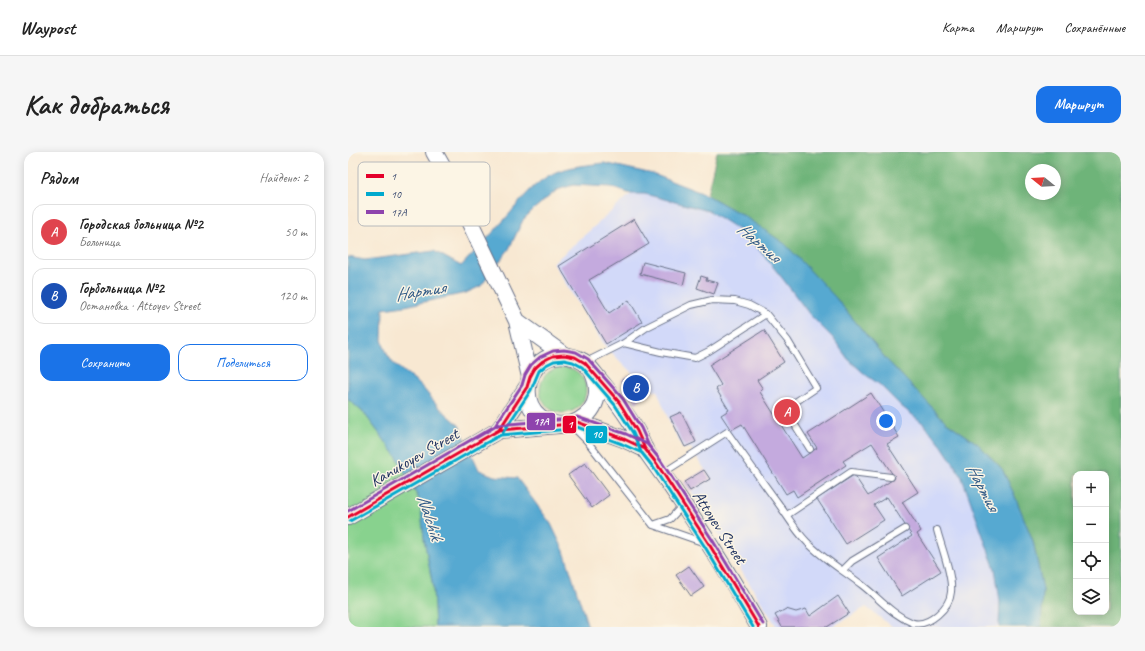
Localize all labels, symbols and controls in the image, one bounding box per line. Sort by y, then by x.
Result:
text: Waypost [20,16,75,40]
text: Карта [942,19,974,36]
text: Маршрут [996,19,1042,36]
text: Сохранённые [1064,19,1125,36]
button: Маршрут [1036,86,1121,123]
text: Как добраться [24,87,169,122]
legend [358,162,490,226]
north arrow [1025,164,1061,200]
text: Рядом [40,168,78,189]
text: 1 [391,169,397,183]
text: Найдено: 2 [260,170,308,186]
text: 10 [391,187,402,201]
text: 17А [391,205,407,219]
text: Городская больница №2 [79,215,203,234]
water label: Нартия [733,217,787,269]
text: A [51,224,57,240]
text: 50 m [285,224,307,240]
text: Больница [79,234,120,250]
water label: Нартия [394,276,449,306]
text: Горбольница №2 [79,279,164,298]
text: B [51,288,57,304]
text: 120 m [279,288,307,304]
text: Остановка · Attoyev Street [79,298,200,314]
button: Сохранить [40,344,170,381]
button: Поделиться [178,344,308,381]
pin: B [623,373,649,403]
pin: A [774,397,800,427]
your location [876,411,896,431]
line badge: 17А [526,412,556,431]
text: 17А [533,414,550,428]
line badge: 1 [562,415,577,434]
text: 1 [568,417,574,431]
street label: Kanukoyev Street [366,422,464,491]
line badge: 10 [585,425,608,444]
text: 10 [592,427,603,441]
water label: Нартия [962,460,1006,517]
map controls [1073,471,1109,615]
button: + [1073,471,1109,507]
street label: Attoyev Street [688,487,752,570]
water label: Nalchik [412,492,449,546]
button: − [1073,507,1109,543]
button: locate [1073,543,1109,579]
button: layers [1073,579,1109,615]

